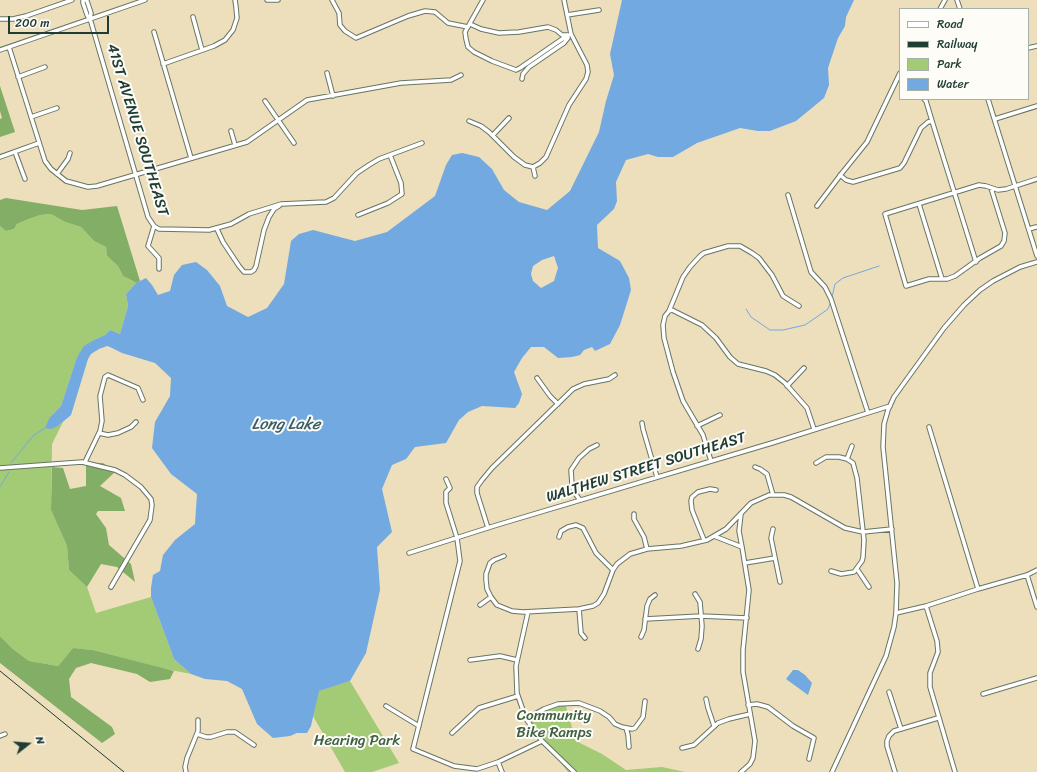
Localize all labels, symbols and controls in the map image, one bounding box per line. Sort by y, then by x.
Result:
scale bar [10,8,111,34]
legend [899,8,1029,100]
text: 200 m [15,12,49,34]
text: Road [937,13,963,35]
text: Railway [937,33,978,55]
street label: 41ST AVENUE SOUTHEAST [102,42,172,218]
text: Park [937,53,962,75]
text: Water [937,73,969,95]
water label: Long Lake [252,415,320,435]
street label: WALTHEW STREET SOUTHEAST [544,429,748,507]
park label: Community Bike Ramps [516,707,592,742]
north arrow [8,724,48,764]
park label: Hearing Park [314,732,400,750]
text: N [30,734,50,747]

